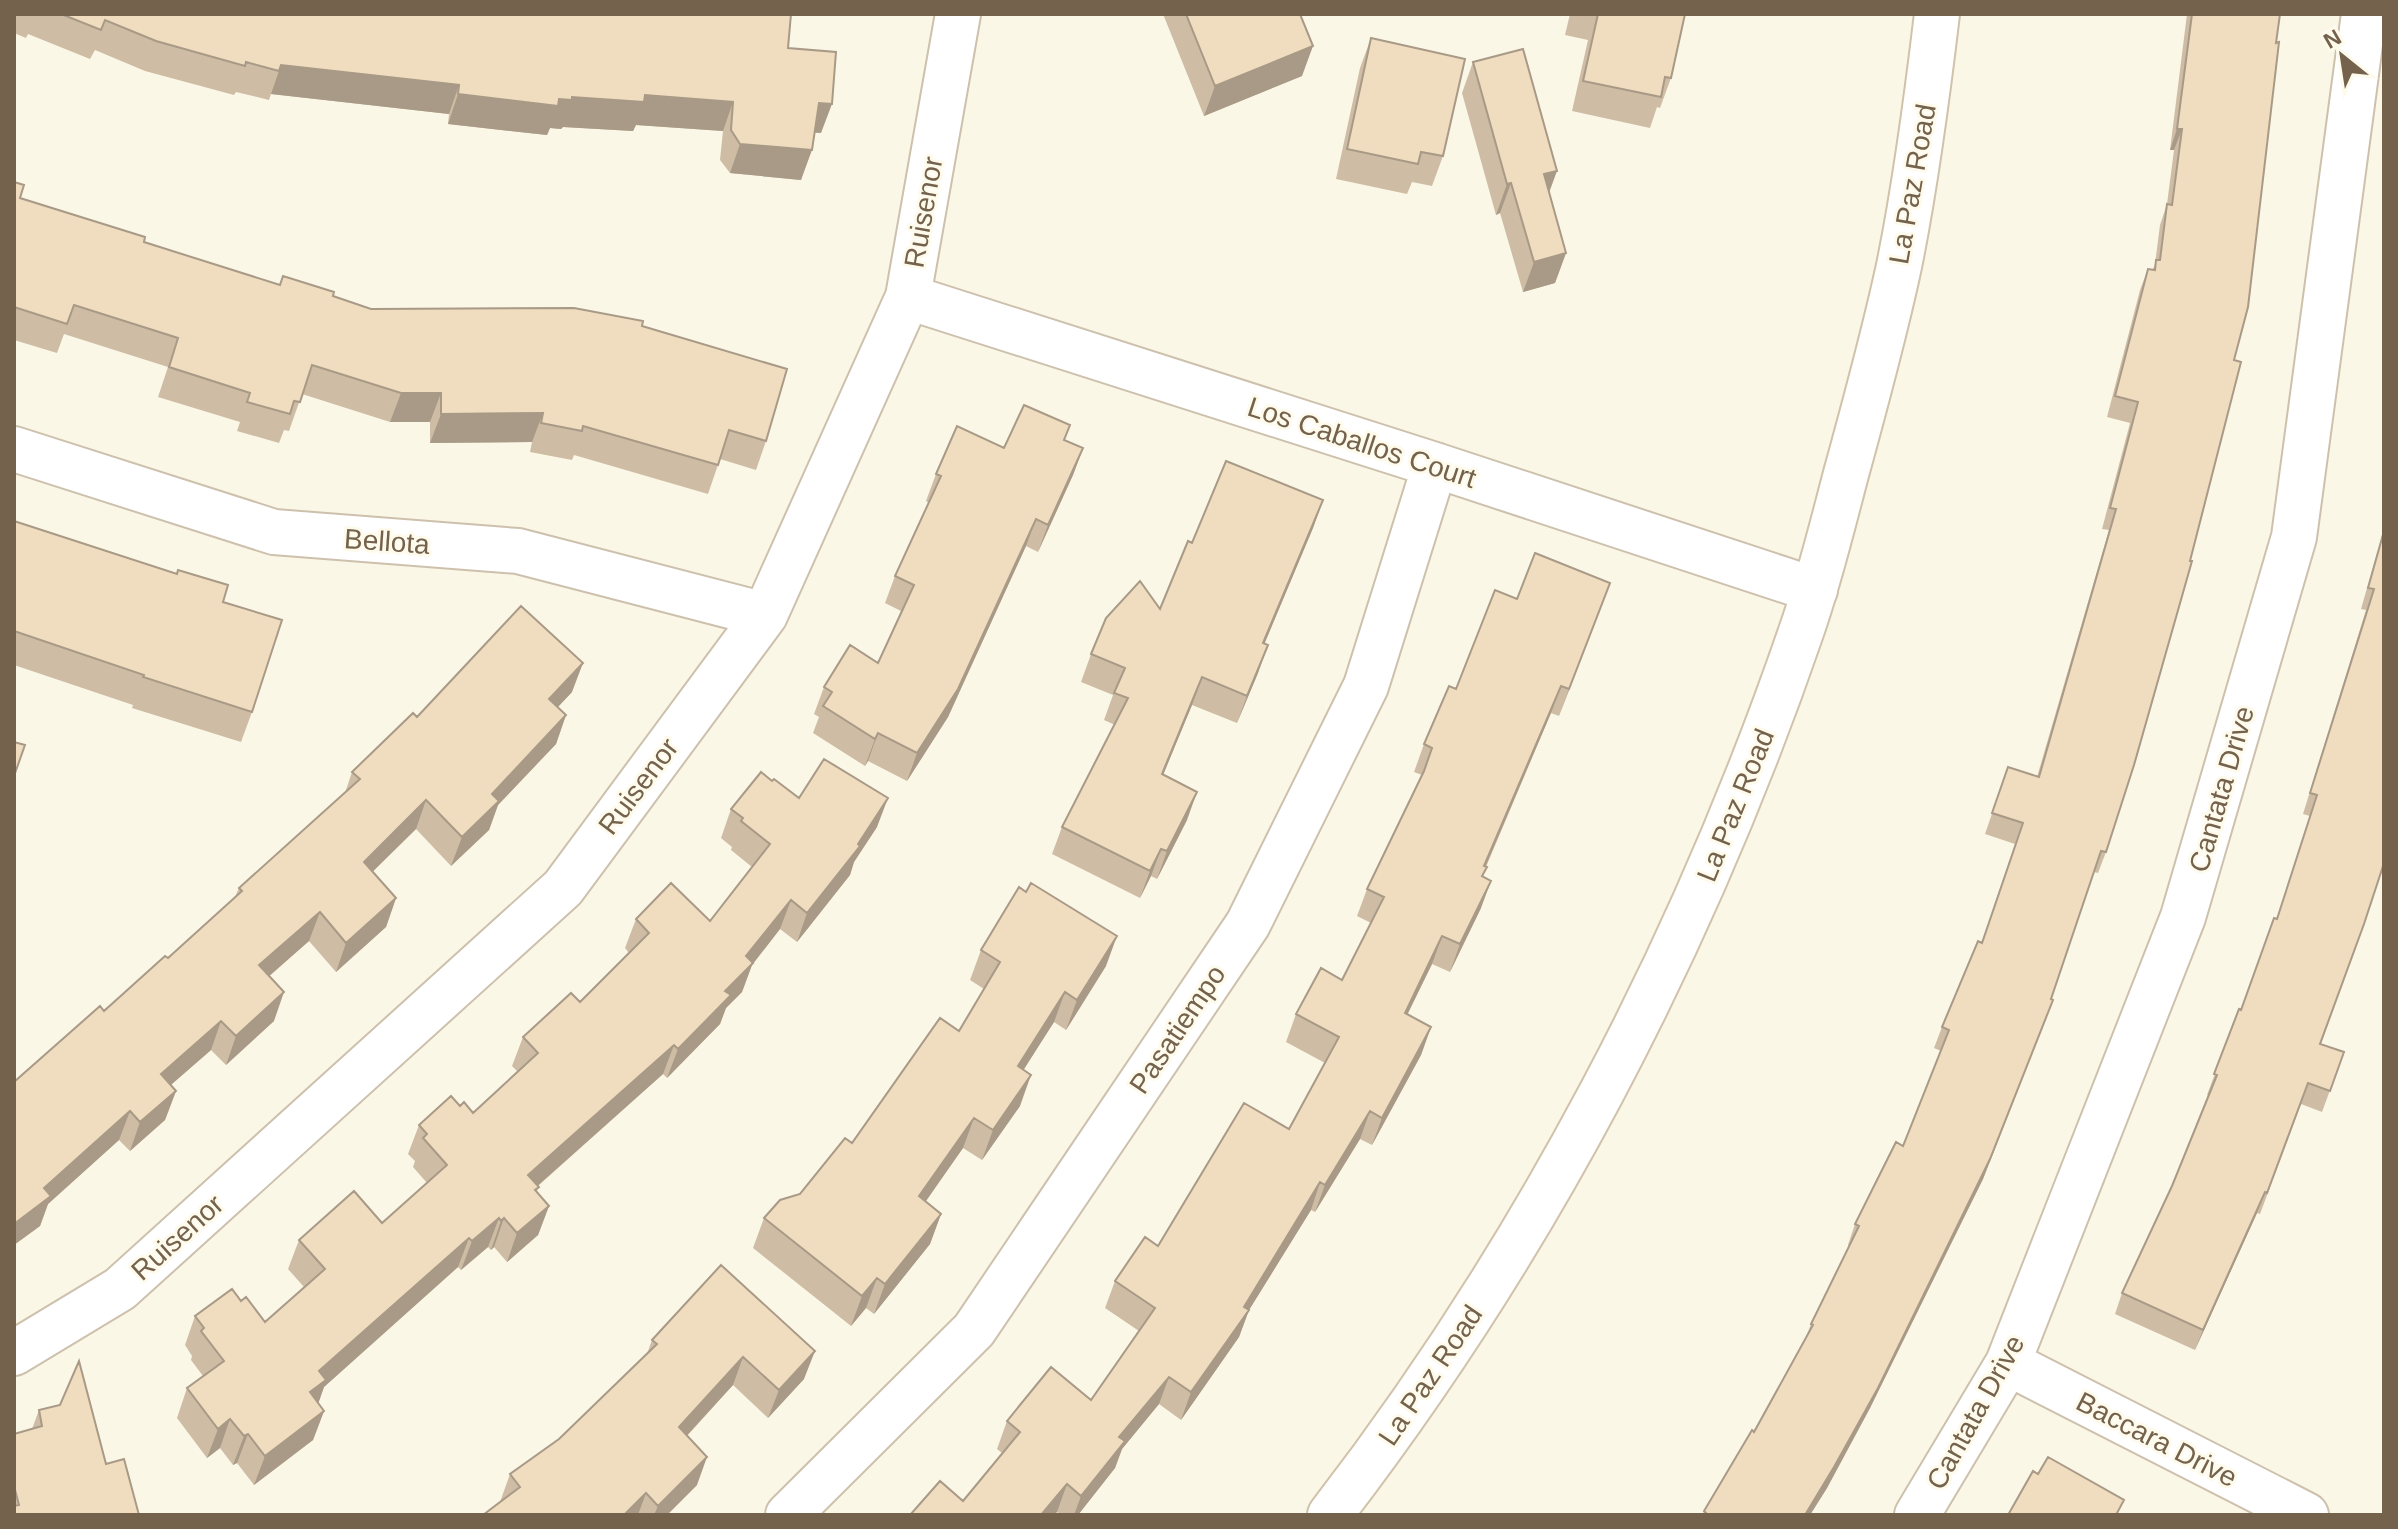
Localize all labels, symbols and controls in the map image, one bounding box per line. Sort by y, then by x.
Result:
north arrow [2302,16,2382,96]
text: N [2319,24,2345,54]
street label: La Paz Road [1883,102,1942,266]
street label: Ruisenor [898,154,948,270]
street label: Los Caballos Court [1244,391,1480,494]
street label: Bellota [343,523,431,560]
street label: Cantata Drive [2183,703,2260,876]
street label: La Paz Road [1691,724,1780,886]
street label: Ruisenor [592,732,684,840]
street label: Pasatiempo [1123,959,1232,1099]
street label: Ruisenor [125,1188,229,1286]
street label: La Paz Road [1372,1300,1489,1451]
street label: Cantata Drive [1920,1330,2030,1495]
street label: Baccara Drive [2071,1386,2242,1493]

